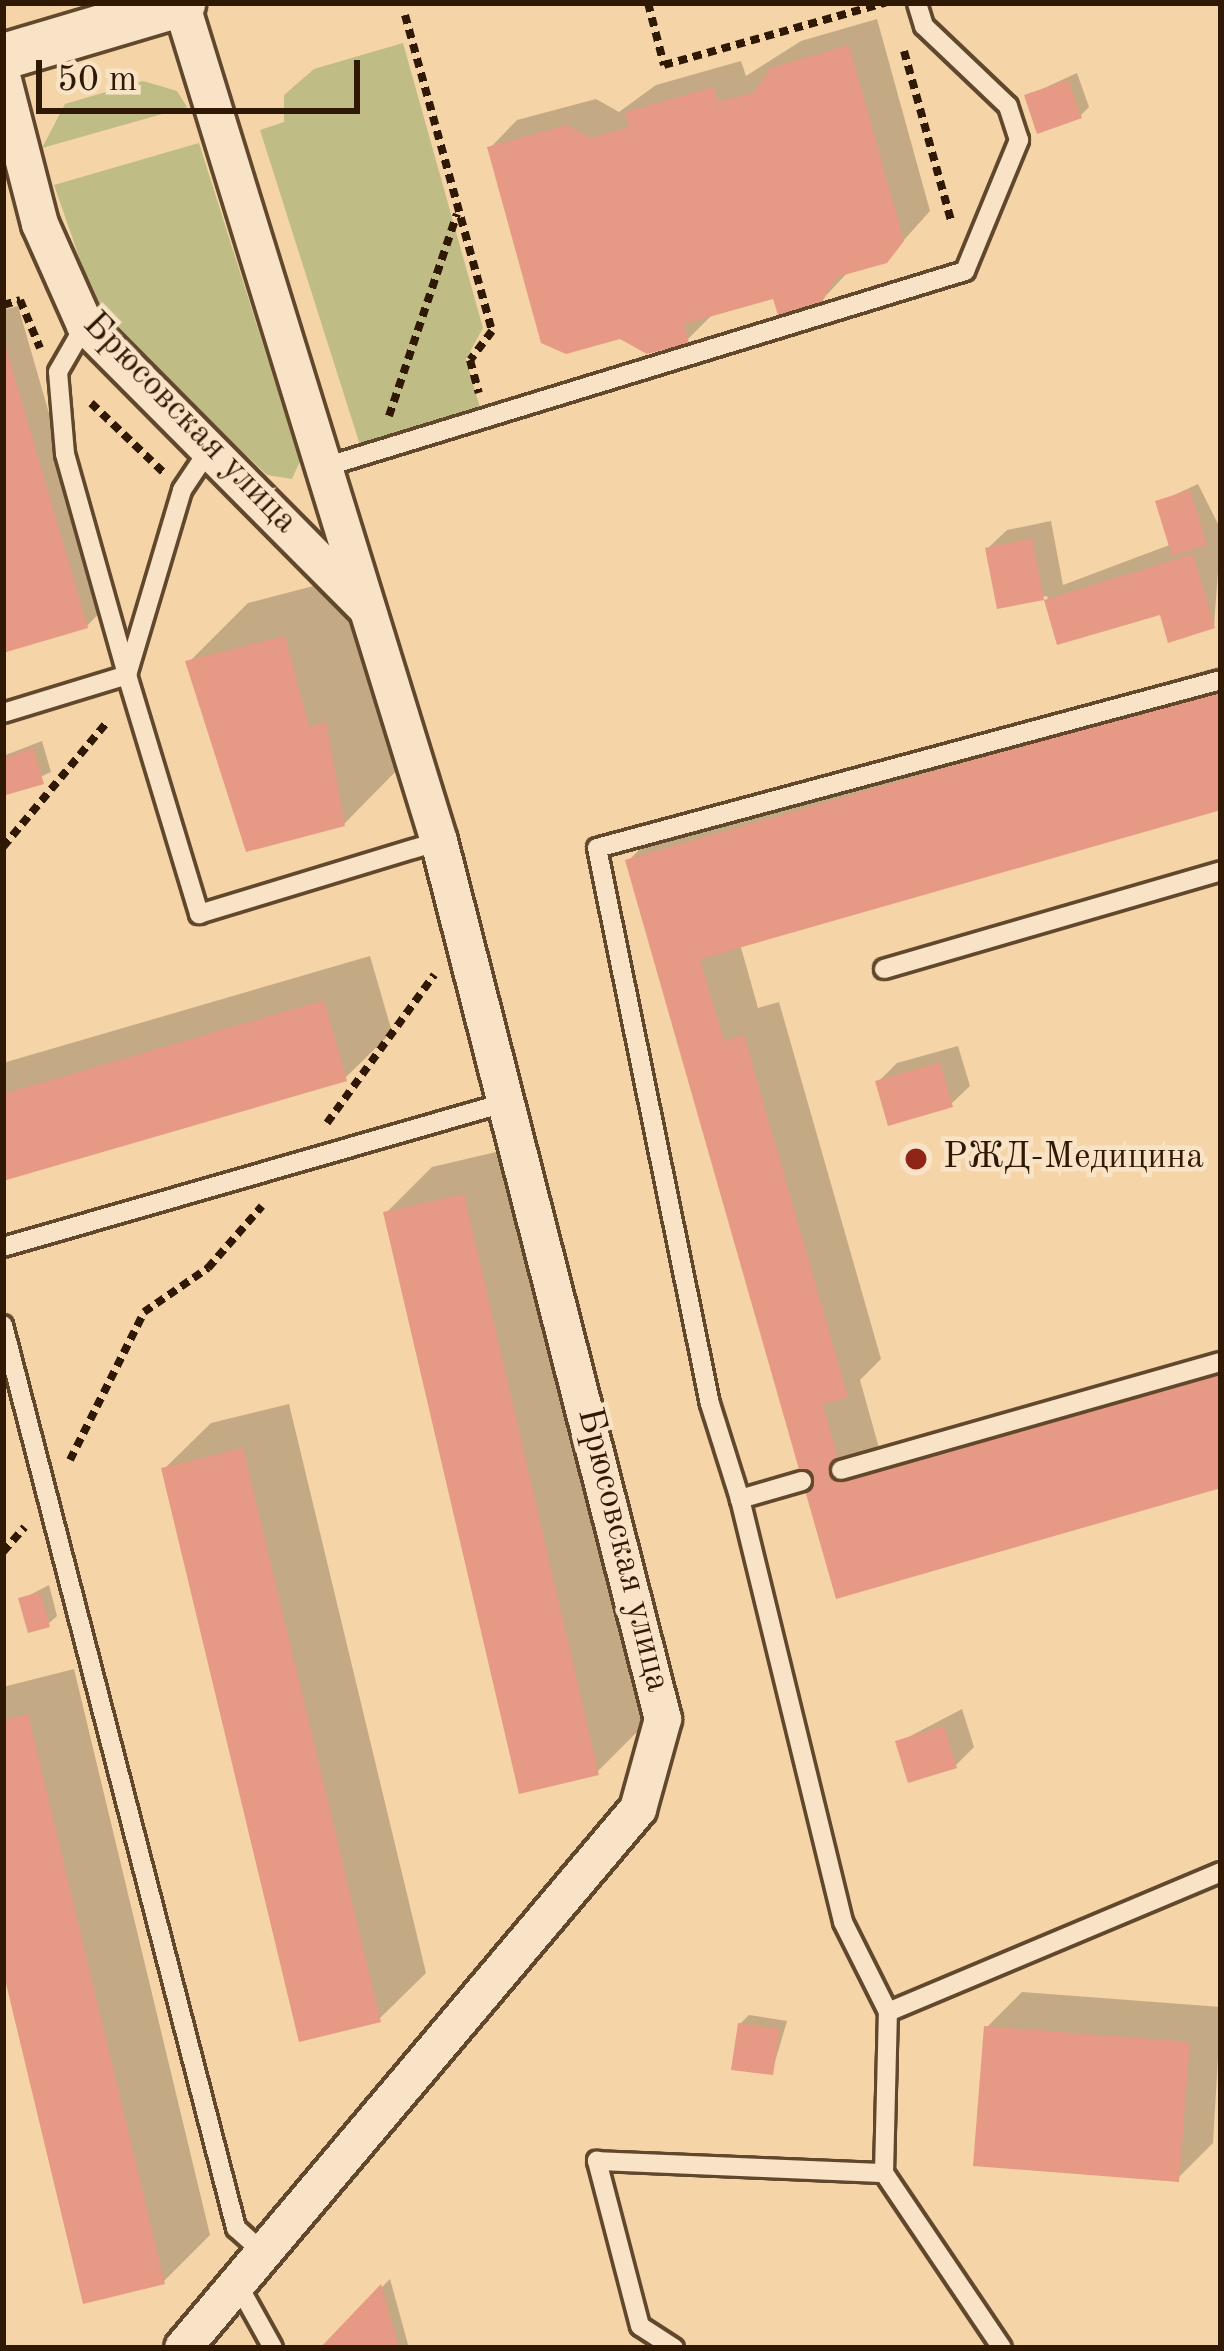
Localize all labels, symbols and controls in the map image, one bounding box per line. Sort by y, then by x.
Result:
scale bar [42,36,366,110]
text: 50 m [57,63,137,99]
street label: Брюсовская улица [72,304,306,544]
place label: РЖД-Медицина [943,1137,1204,1181]
marker: РЖД-Медицина [900,1143,932,1175]
street label: Брюсовская улица [566,1403,678,1697]

